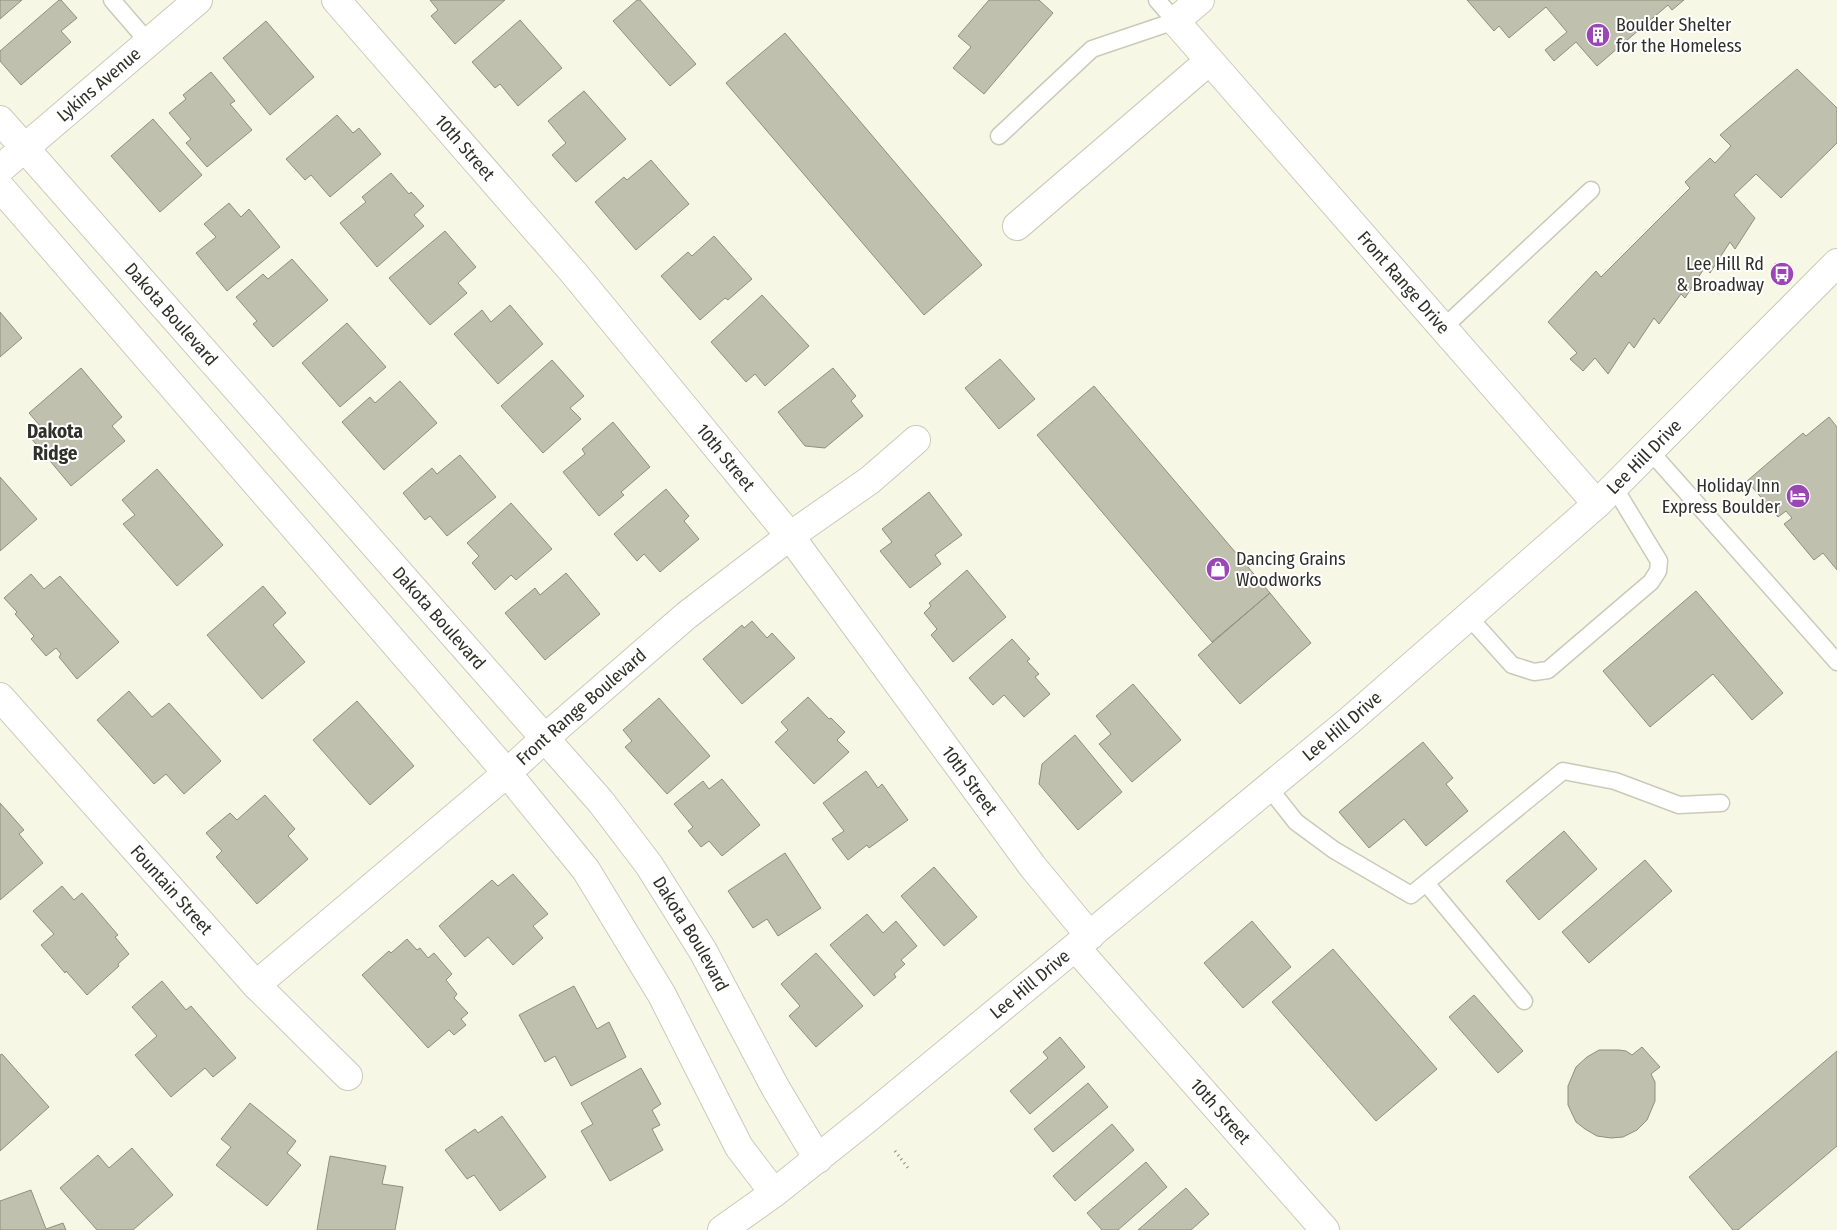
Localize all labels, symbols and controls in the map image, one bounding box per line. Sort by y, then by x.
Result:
place label: Boulder Shelter for the Homeless [1616,14,1742,57]
building icon: Boulder Shelter for the Homeless [1585,22,1611,48]
street label: Lykins Avenue [52,43,145,127]
street label: 10th Street [430,110,500,185]
street label: Front Range Drive [1353,227,1455,339]
place label: Lee Hill Rd & Broadway [1676,253,1764,296]
street label: Dakota Boulevard [120,258,222,370]
bus stop icon: Lee Hill Rd & Broadway [1769,261,1795,287]
street label: Lee Hill Drive [1602,415,1686,499]
district label: Dakota Ridge [27,420,83,465]
street label: 10th Street [692,420,760,496]
place label: Holiday Inn Express Boulder [1662,475,1781,518]
hotel icon: Holiday Inn Express Boulder [1785,483,1811,509]
place label: Dancing Grains Woodworks [1236,548,1346,591]
shop icon: Dancing Grains Woodworks [1205,556,1231,582]
street label: Dakota Boulevard [388,562,490,674]
street label: Front Range Boulevard [512,644,651,770]
street label: Lee Hill Drive [1298,686,1386,766]
street label: 10th Street [937,742,1002,820]
street label: Fountain Street [126,840,217,939]
street label: Dakota Boulevard [648,873,733,995]
street label: Lee Hill Drive [985,945,1074,1024]
street label: 10th Street [1185,1074,1255,1149]

